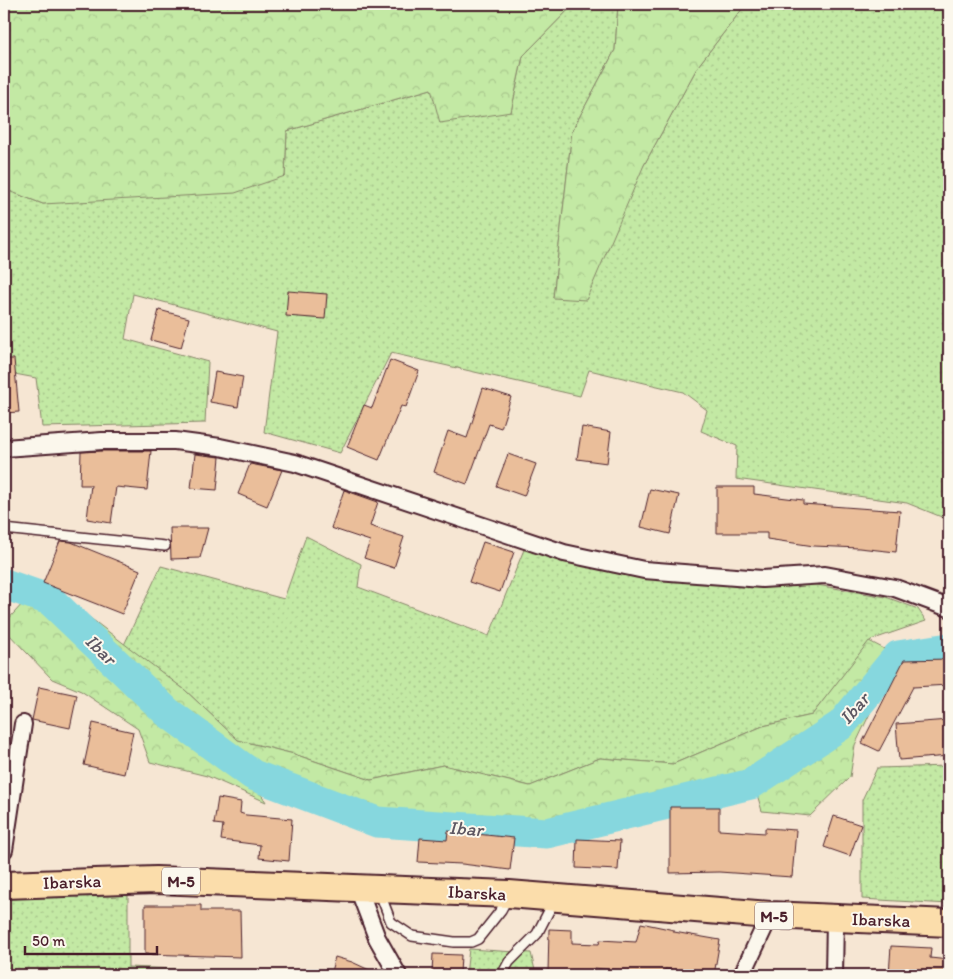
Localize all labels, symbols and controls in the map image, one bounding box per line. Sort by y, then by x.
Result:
water label: Ibar [80,629,122,671]
water label: Ibar [835,687,875,729]
water label: Ibar [448,816,486,841]
road number: M-5 [162,868,200,894]
street label: Ibarska [42,870,102,894]
street label: Ibarska [447,880,507,906]
road number: M-5 [755,902,793,929]
street label: Ibarska [851,908,911,932]
scale bar [25,924,158,956]
text: 50 m [32,932,65,950]

